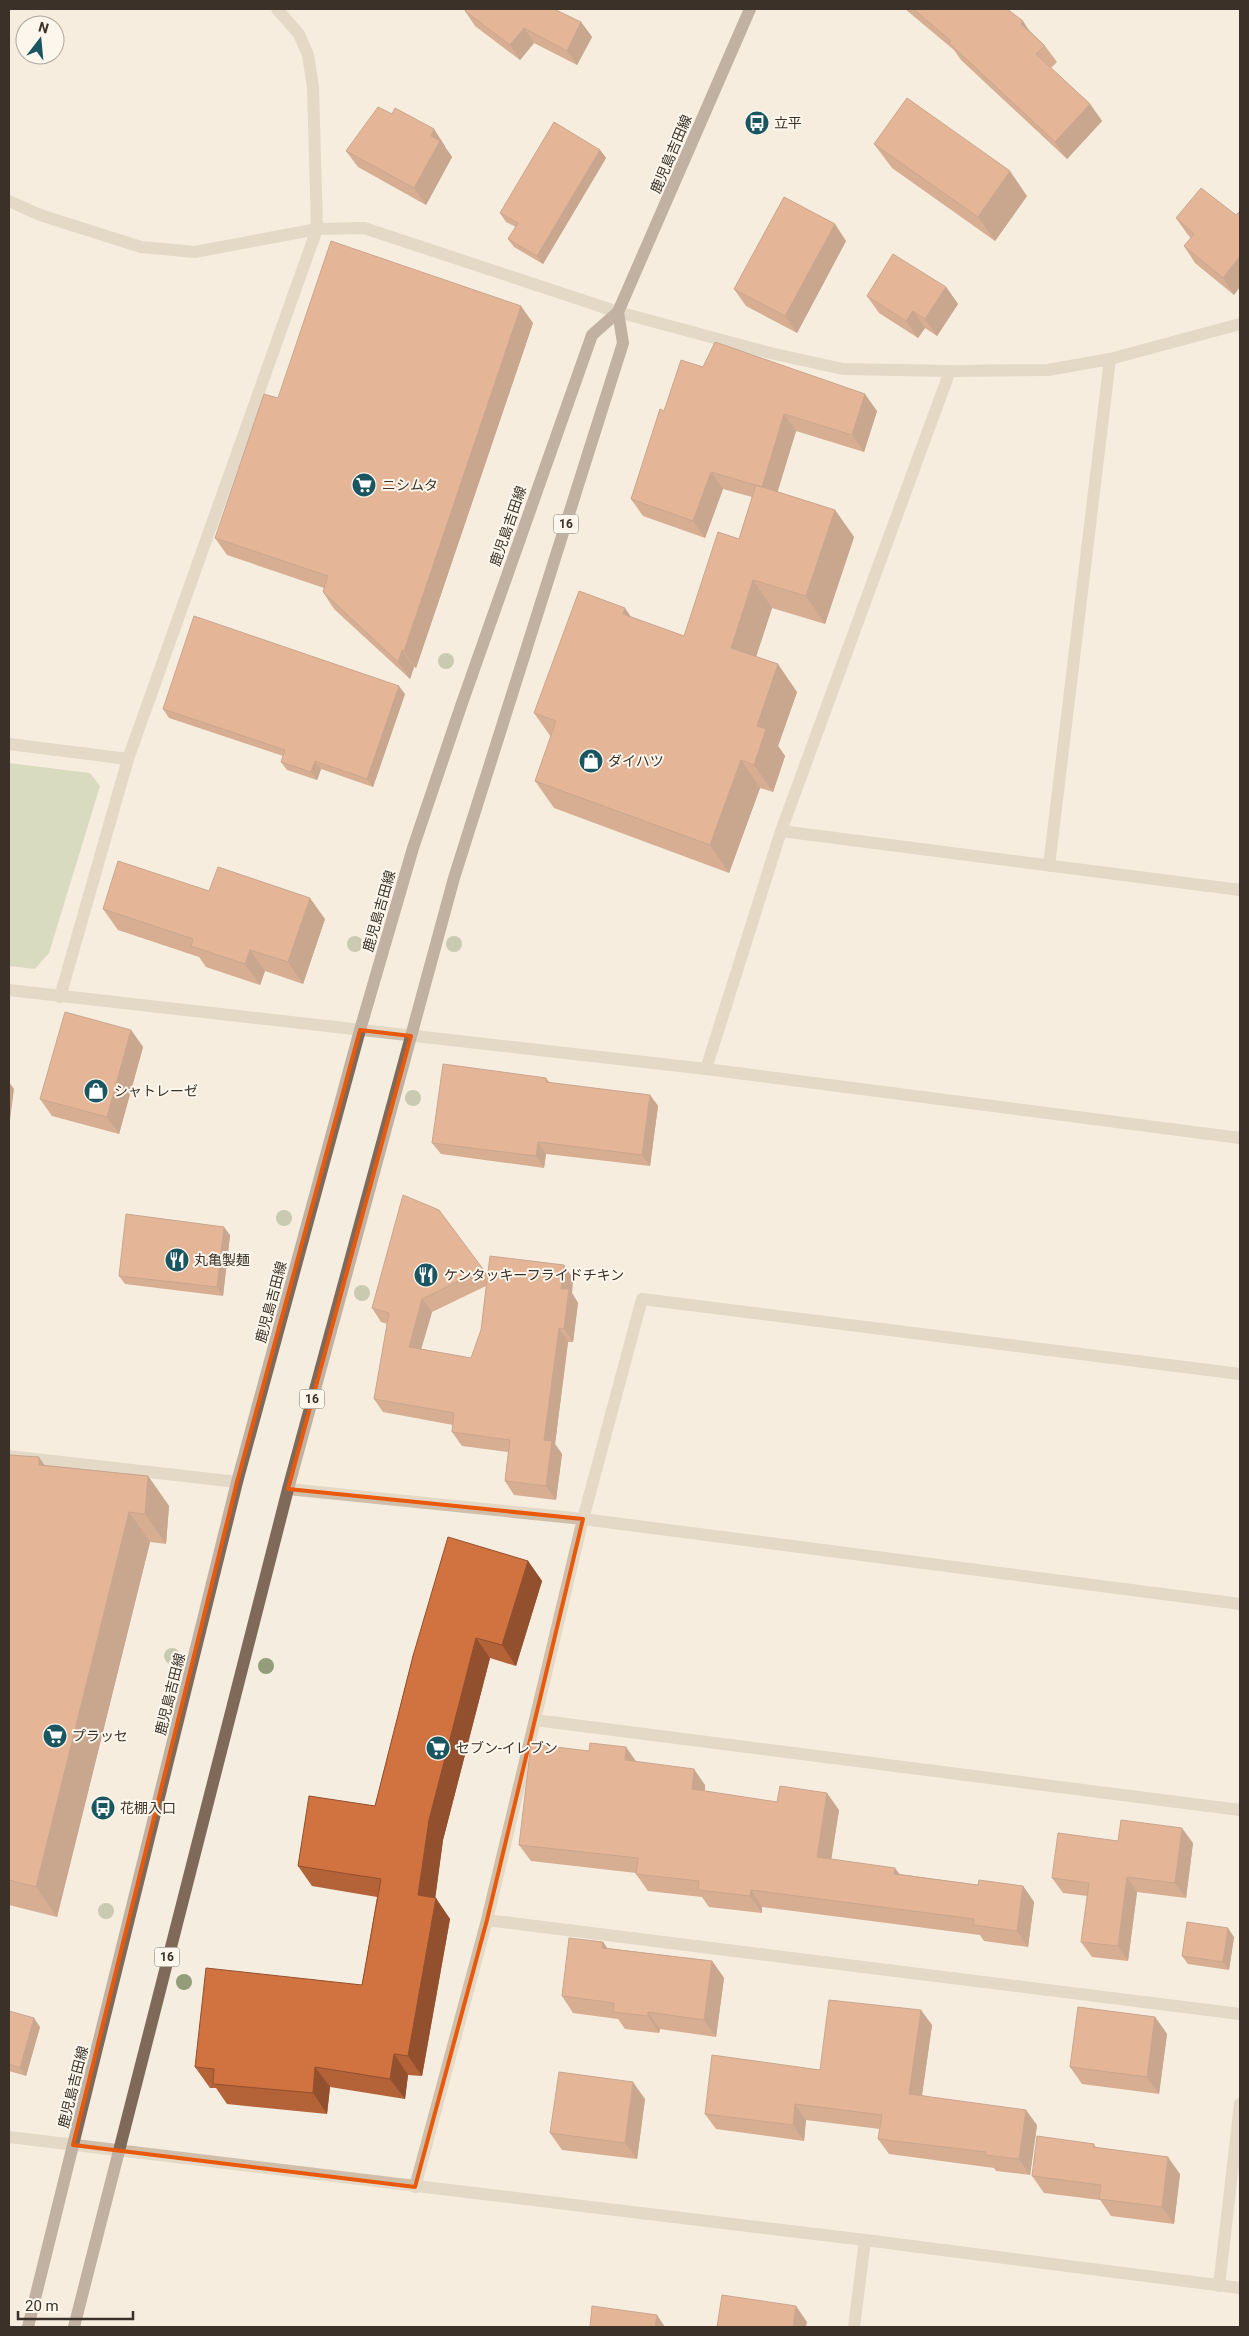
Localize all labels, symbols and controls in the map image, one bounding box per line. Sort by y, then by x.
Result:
north arrow [15,15,65,65]
text: N [37,18,51,37]
bus stop icon: 立平 [744,110,770,136]
street label: 鹿児島吉田線 [647,112,695,196]
place label: 立平 [774,115,802,131]
supermarket icon: ニシムタ [351,472,377,498]
place label: ニシムタ [382,477,438,493]
street label: 鹿児島吉田線 [487,484,529,568]
road number: 16 [554,514,578,534]
shop icon: ダイハツ [578,748,604,774]
place label: ダイハツ [608,753,664,769]
street label: 鹿児島吉田線 [360,868,398,954]
shop icon: シャトレーゼ [83,1078,109,1104]
place label: シャトレーゼ [114,1083,198,1099]
restaurant icon: 丸亀製麺 [164,1247,190,1273]
place label: 丸亀製麺 [194,1252,250,1268]
street label: 鹿児島吉田線 [252,1259,290,1345]
restaurant icon: ケンタッキーフライドチキン [413,1262,439,1288]
place label: ケンタッキーフライドチキン [444,1267,624,1283]
road number: 16 [300,1390,324,1408]
street label: 鹿児島吉田線 [152,1651,188,1737]
supermarket icon: プラッセ [42,1723,68,1749]
place label: プラッセ [72,1728,128,1744]
supermarket icon: セブン-イレブン [425,1735,451,1761]
place label: セブン-イレブン [456,1740,558,1756]
bus stop icon: 花棚入口 [90,1795,116,1821]
place label: 花棚入口 [120,1800,176,1816]
road number: 16 [154,1948,180,1966]
street label: 鹿児島吉田線 [55,2044,91,2130]
scale bar [18,2288,132,2320]
text: 20 m [25,2297,59,2315]

